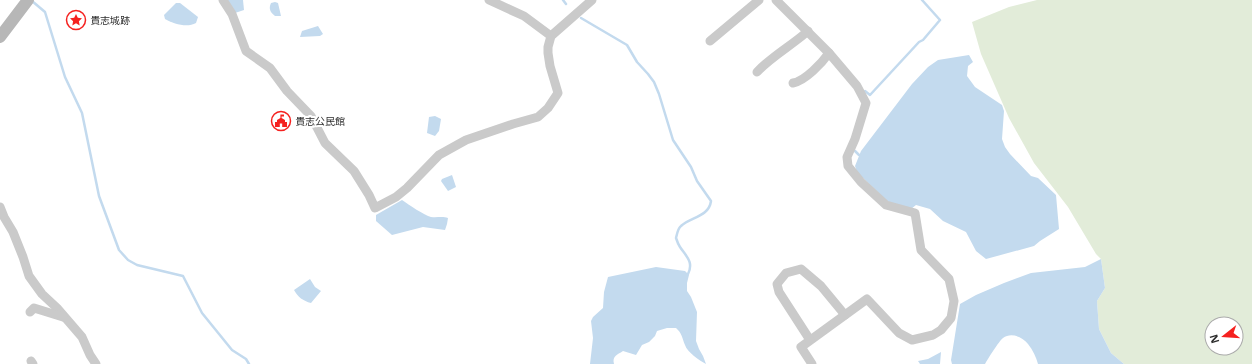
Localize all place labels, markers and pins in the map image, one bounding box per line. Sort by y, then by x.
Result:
place icon: 貴志城跡 [65,9,87,31]
place label: 貴志城跡 [90,13,130,27]
public building icon: 貴志公民館 [270,110,292,132]
place label: 貴志公民館 [295,114,345,128]

